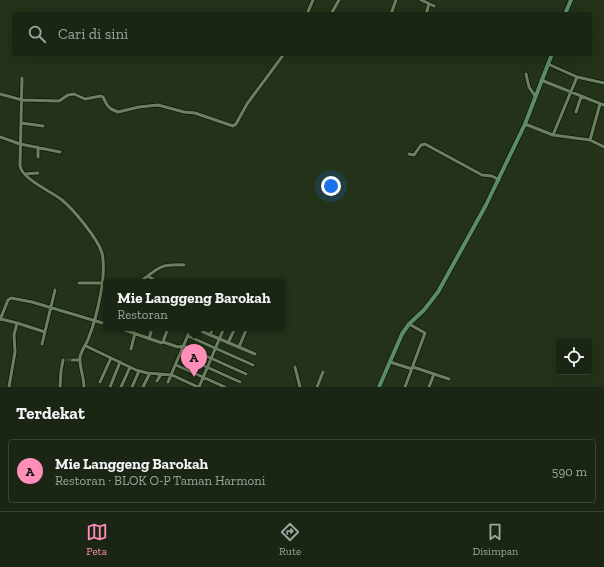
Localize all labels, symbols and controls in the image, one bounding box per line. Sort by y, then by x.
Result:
search box [12,12,592,56]
icon: search [26,23,48,45]
text: Cari di sini [58,25,128,43]
your location [321,176,341,196]
popup [103,279,285,331]
text: Mie Langgeng Barokah [117,289,271,307]
text: Restoran [117,307,168,322]
map controls [556,339,592,375]
button: locate [556,339,592,375]
pin: A [181,344,207,377]
text: Terdekat [16,403,85,423]
text: Mie Langgeng Barokah [55,455,208,473]
text: A [26,464,34,479]
text: 590 m [552,464,587,479]
text: Restoran · BLOK O-P Taman Harmoni [55,473,265,488]
tab: Peta [86,521,108,558]
tab: Rute [279,521,301,558]
tab: Disimpan [472,521,518,558]

